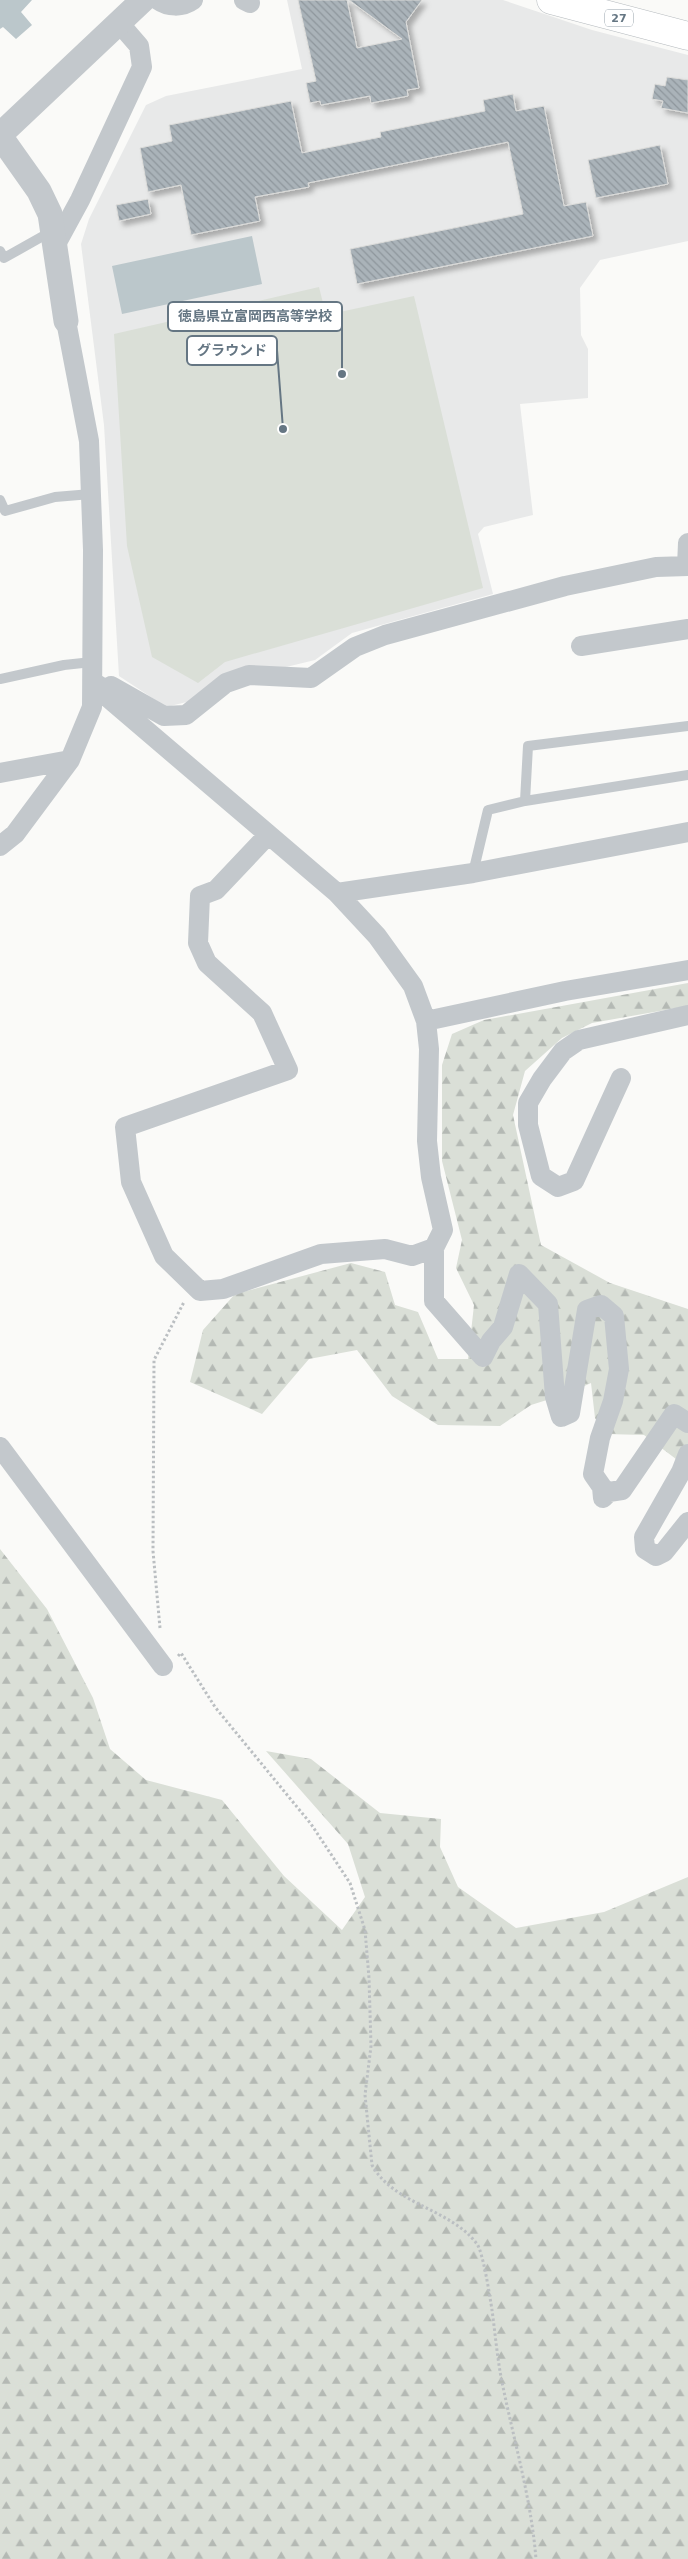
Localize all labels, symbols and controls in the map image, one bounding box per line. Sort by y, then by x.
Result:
road number: 27 [605,10,633,27]
callout: 徳島県立富岡西高等学校 [168,302,342,331]
text: 徳島県立富岡西高等学校 [178,308,332,324]
callout: グラウンド [187,336,277,365]
text: グラウンド [197,342,267,358]

